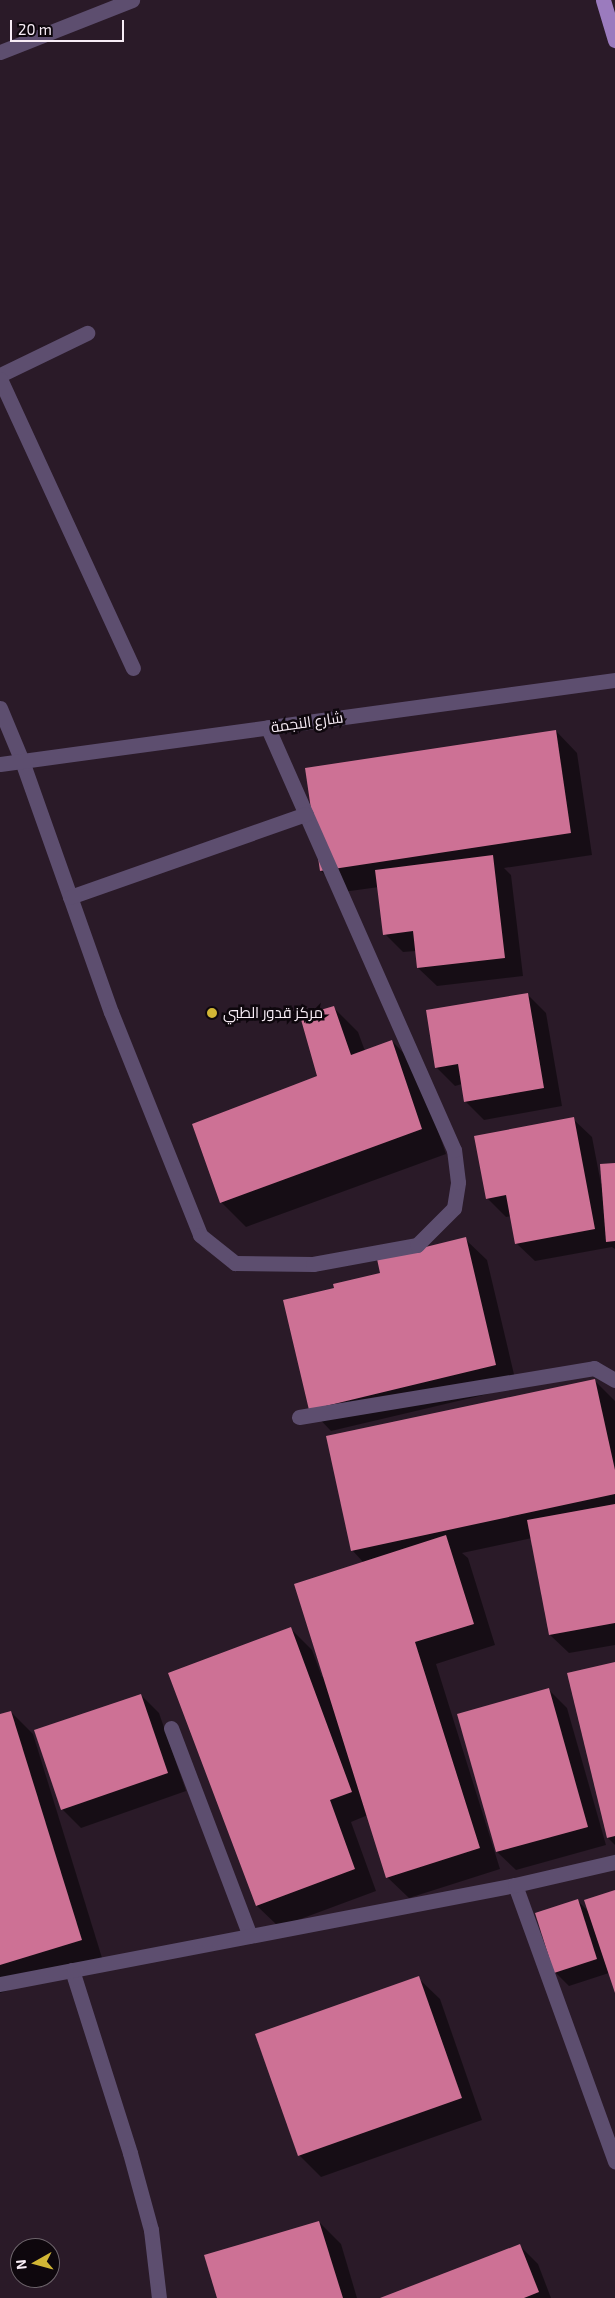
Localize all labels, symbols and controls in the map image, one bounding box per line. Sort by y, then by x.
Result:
scale bar [12,10,126,42]
text: 20 m [18,20,52,38]
street label: شارع النجمة [270,708,344,736]
place label: مركز قدور الطبي [223,1004,323,1022]
marker: مركز قدور الطبي [205,1006,219,1020]
north arrow [10,2238,60,2288]
text: N [12,2259,30,2271]

